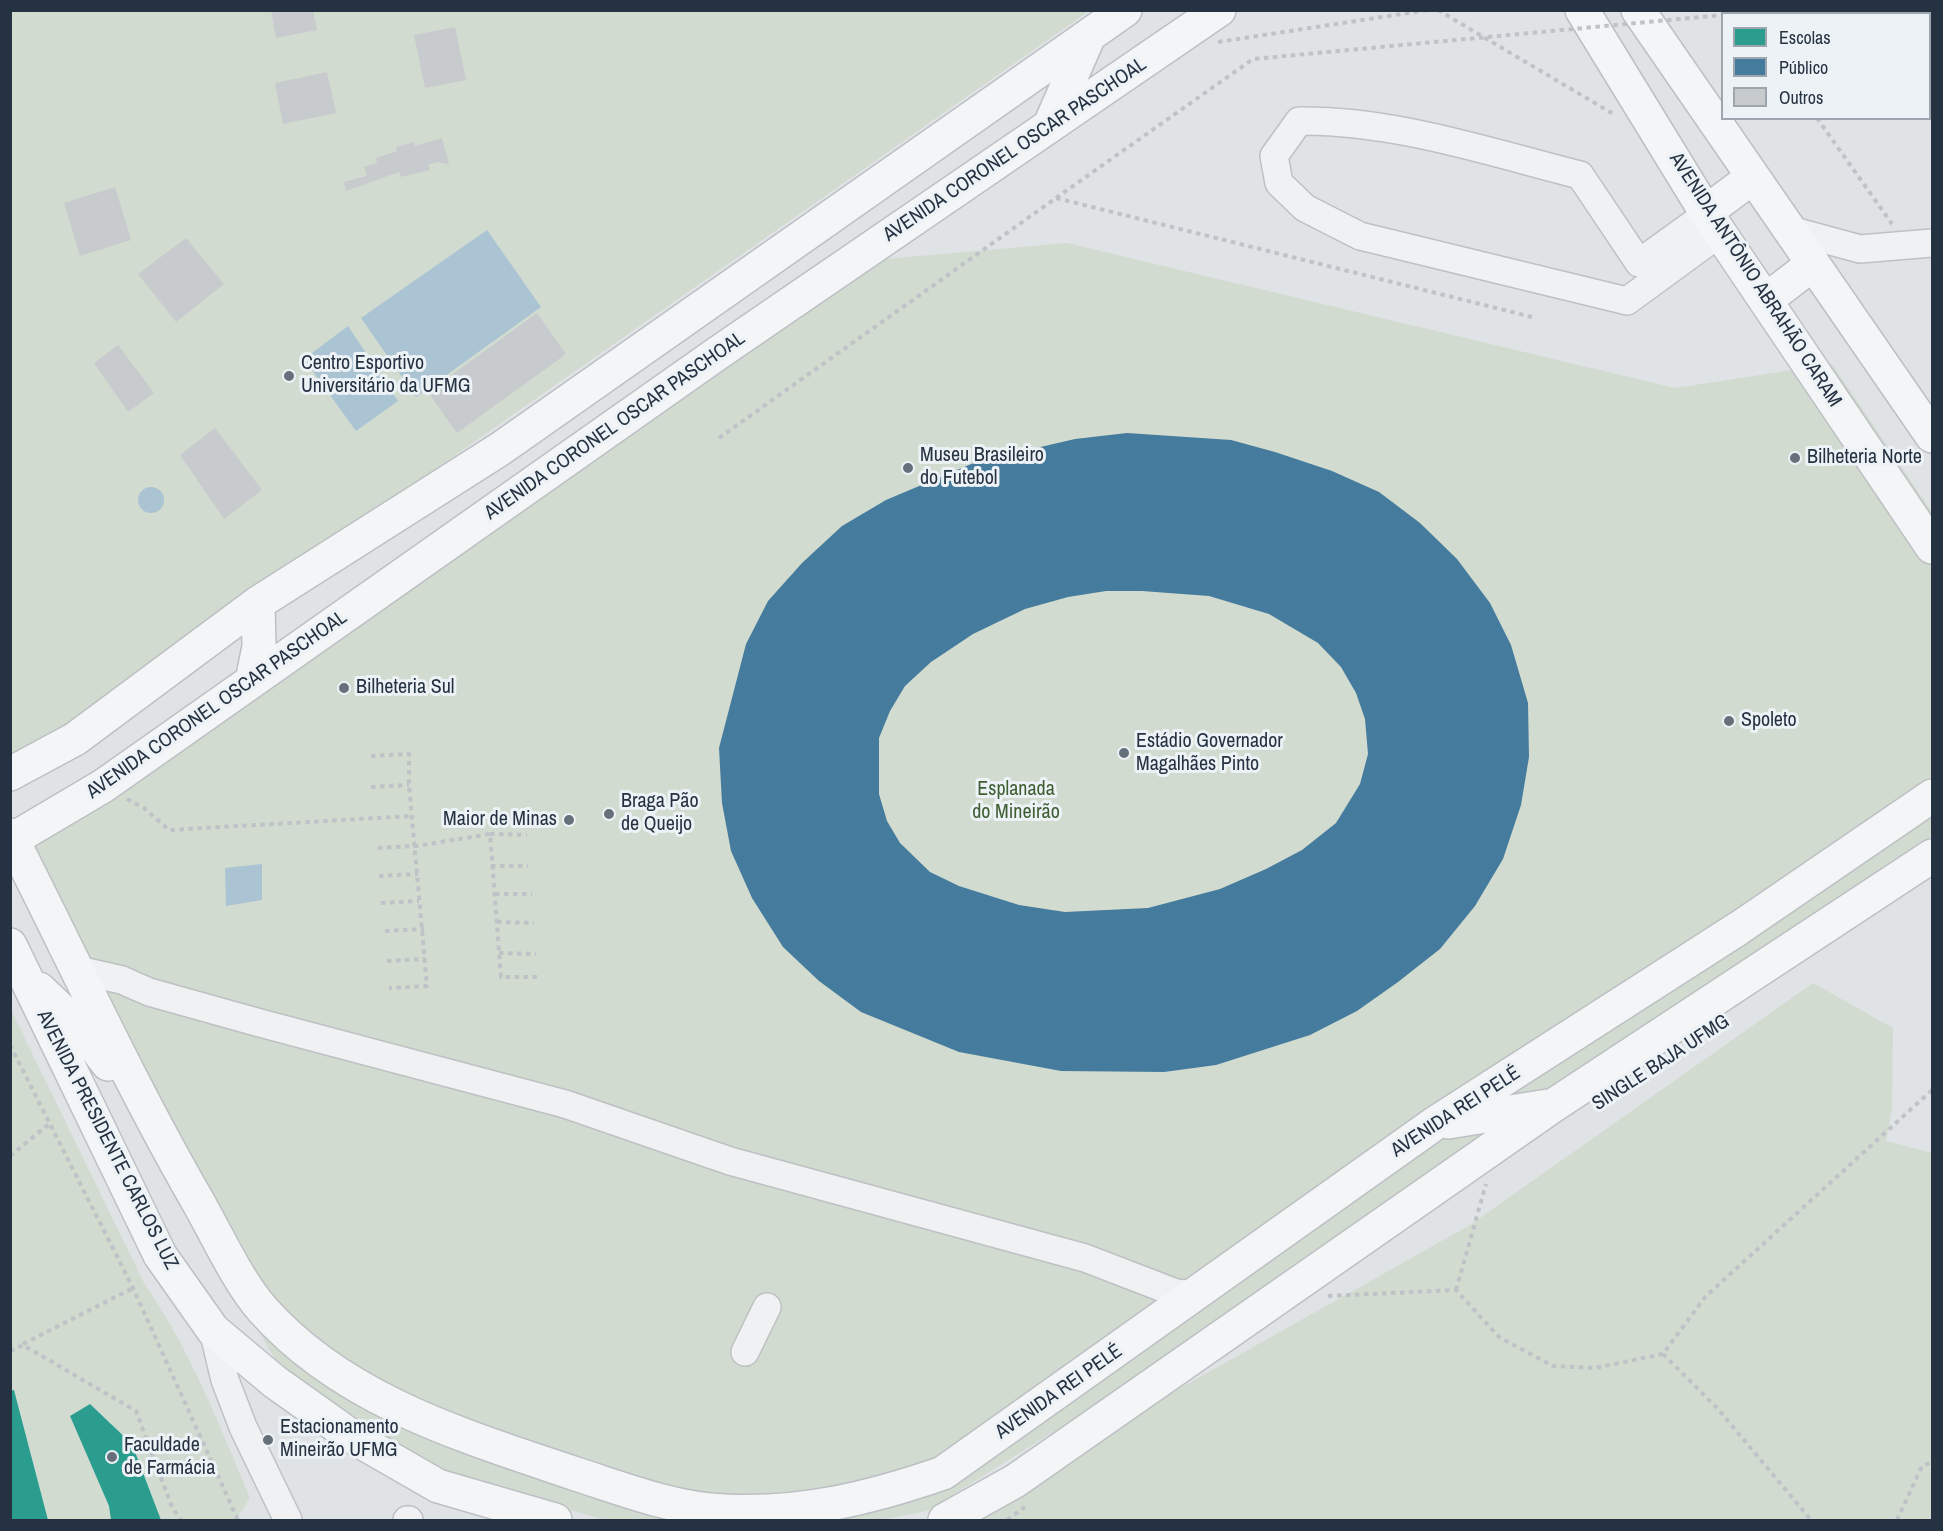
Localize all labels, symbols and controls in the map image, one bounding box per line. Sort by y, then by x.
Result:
legend [1721,12,1931,120]
text: Escolas [1779,25,1831,50]
street label: AVENIDA CORONEL OSCAR PASCHOAL [879,53,1151,247]
text: Público [1779,55,1828,80]
text: Outros [1779,85,1823,110]
street label: AVENIDA ANTÔNIO ABRAHÃO CARAM [1664,148,1846,412]
street label: AVENIDA CORONEL OSCAR PASCHOAL [480,327,750,525]
place label: Centro Esportivo Universitário da UFMG [301,352,471,399]
marker: Centro Esportivo Universitário da UFMG [282,369,296,383]
place label: Museu Brasileiro do Futebol [920,444,1044,491]
place label: Bilheteria Norte [1807,446,1922,470]
marker: Bilheteria Norte [1788,451,1802,465]
marker: Museu Brasileiro do Futebol [901,461,915,475]
street label: AVENIDA CORONEL OSCAR PASCHOAL [82,606,352,804]
place label: Bilheteria Sul [356,676,454,700]
marker: Bilheteria Sul [337,681,351,695]
place label: Spoleto [1741,709,1797,733]
marker: Spoleto [1722,714,1736,728]
place label: Estádio Governador Magalhães Pinto [1136,730,1283,777]
marker: Estádio Governador Magalhães Pinto [1117,746,1131,760]
park label: Esplanada do Mineirão [972,778,1060,825]
place label: Braga Pão de Queijo [621,790,698,837]
marker: Braga Pão de Queijo [602,807,616,821]
place label: Maior de Minas [443,808,557,832]
marker: Maior de Minas [562,813,576,827]
street label: AVENIDA PRESIDENTE CARLOS LUZ [31,1006,183,1274]
street label: SINGLE BAJA UFMG [1588,1010,1734,1116]
street label: AVENIDA REI PELÉ [1387,1061,1525,1163]
street label: AVENIDA REI PELÉ [991,1339,1127,1445]
place label: Estacionamento Mineirão UFMG [280,1416,399,1463]
marker: Estacionamento Mineirão UFMG [261,1433,275,1447]
place label: Faculdade de Farmácia [124,1434,215,1481]
marker: Faculdade de Farmácia [105,1450,119,1464]

